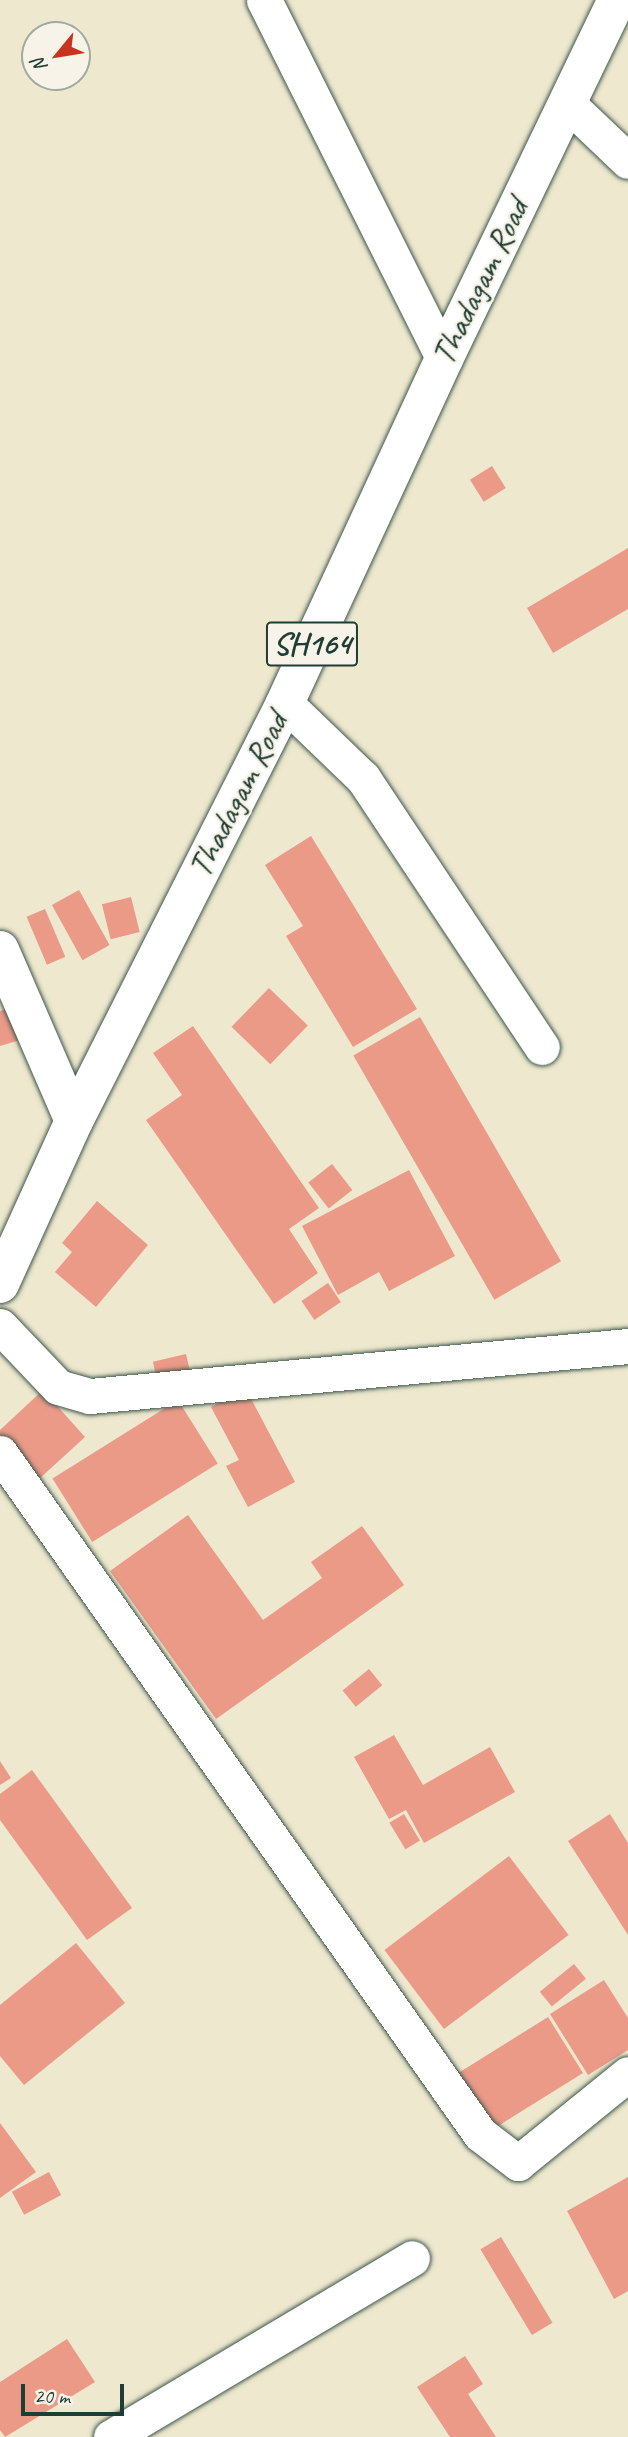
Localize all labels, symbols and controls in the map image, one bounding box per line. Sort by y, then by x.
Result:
north arrow [21,21,91,91]
text: N [26,54,53,77]
street label: Thadagam Road [424,193,538,371]
road number: SH164 [265,616,359,672]
street label: Thadagam Road [181,706,297,884]
scale bar [24,2370,128,2414]
text: 20 m [34,2383,70,2409]

